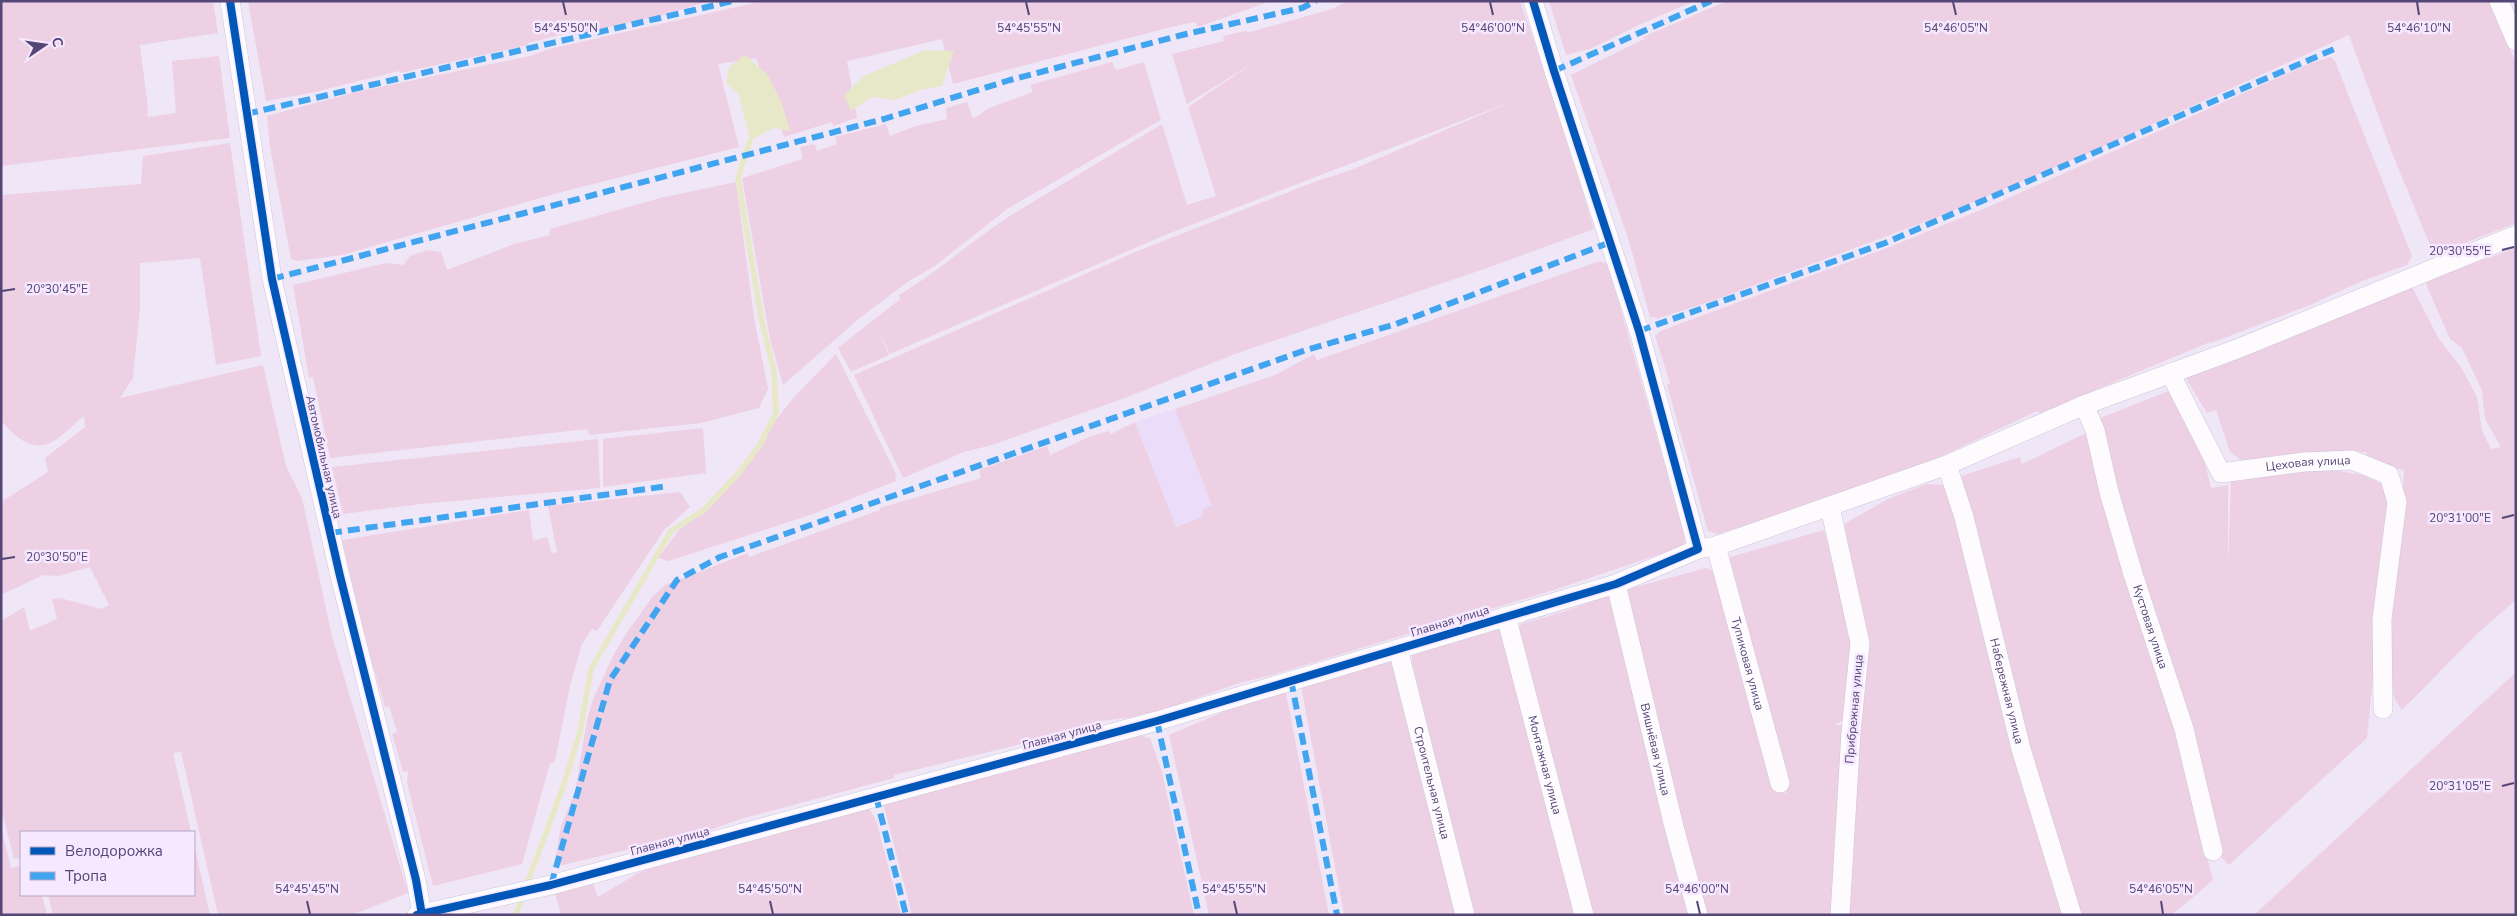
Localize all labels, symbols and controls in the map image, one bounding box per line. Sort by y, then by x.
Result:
north arrow [20,20,70,70]
text: 54°45'50"N [534,20,598,36]
text: 54°45'55"N [997,20,1061,36]
text: 54°46'00"N [1461,20,1525,36]
text: 54°46'05"N [1924,20,1988,36]
text: 54°46'10"N [2387,20,2451,36]
text: С [47,35,68,49]
text: 20°30'55"E [2429,243,2491,259]
text: 20°30'45"E [26,281,88,297]
street label: Автомобильная улица [302,394,346,520]
street label: Цеховая улица [2265,452,2351,475]
text: 20°31'00"E [2429,510,2491,526]
text: 20°30'50"E [26,549,88,565]
street label: Кустовая улица [2129,583,2172,671]
street label: Главная улица [1409,601,1491,641]
street label: Тупиковая улица [1728,615,1768,712]
street label: Набережная улица [1986,636,2027,746]
street label: Прибрежная улица [1841,654,1867,764]
street label: Вишнёвая улица [1637,702,1674,797]
street label: Монтажная улица [1524,714,1565,816]
street label: Главная улица [1021,717,1103,753]
street label: Строительная улица [1410,725,1454,841]
text: 20°31'05"E [2429,778,2491,794]
street label: Главная улица [629,823,711,859]
legend [20,831,195,896]
text: Велодорожка [65,841,163,861]
text: Тропа [65,866,107,886]
text: 54°45'45"N [275,881,339,897]
text: 54°45'50"N [738,881,802,897]
text: 54°45'55"N [1202,881,1266,897]
text: 54°46'00"N [1665,881,1729,897]
text: 54°46'05"N [2129,881,2193,897]

